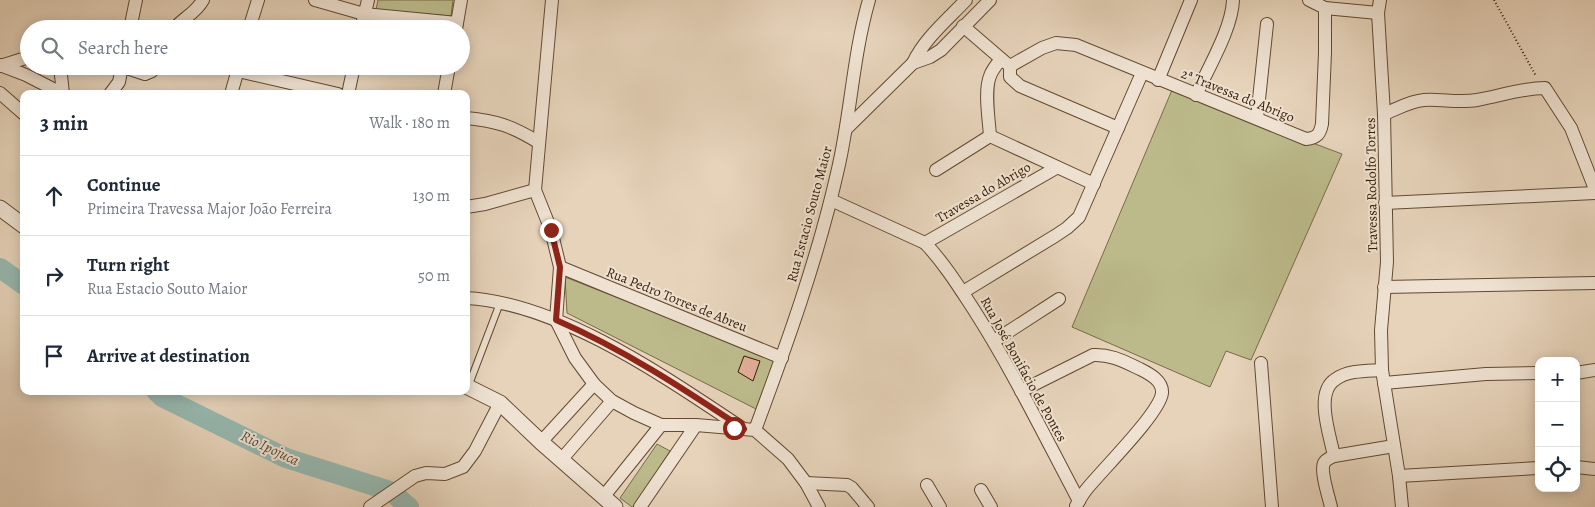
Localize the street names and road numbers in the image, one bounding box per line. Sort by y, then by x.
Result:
street label: 2ª Travessa do Abrigo [1178,64,1297,127]
street label: Travessa Rodolfo Torres [1361,117,1382,253]
street label: Rua Estacio Souto Maior [782,143,837,284]
street label: Travessa do Abrigo [932,157,1034,227]
street label: Rua Pedro Torres de Abreu [603,262,751,337]
street label: Rua José Bonifacio de Pontes [976,293,1071,445]

